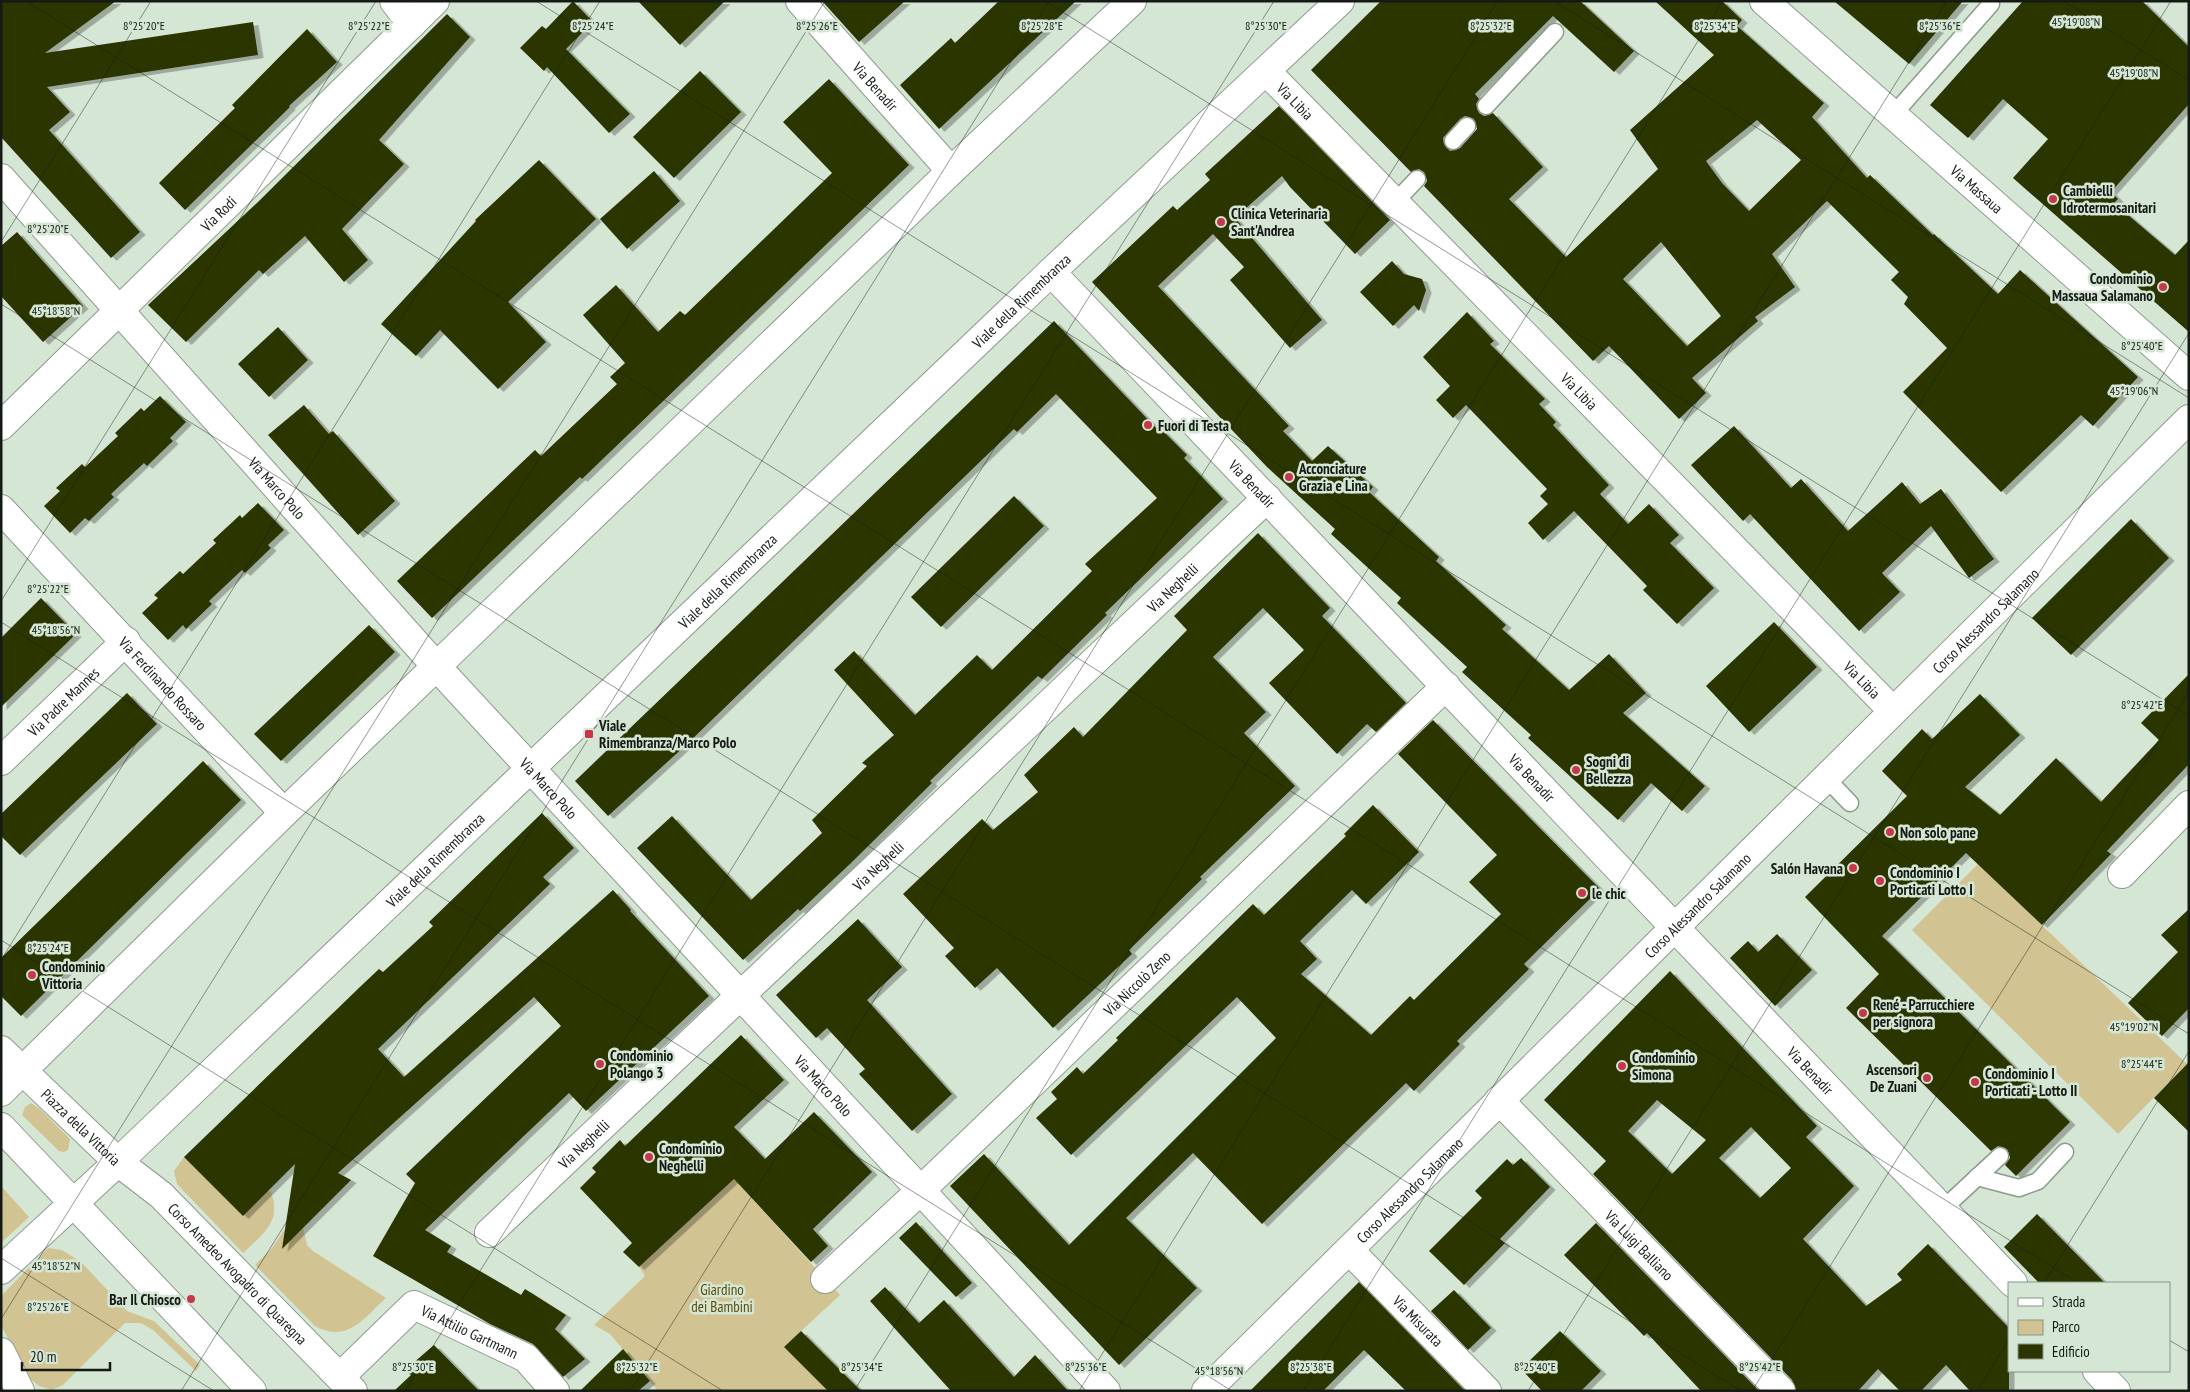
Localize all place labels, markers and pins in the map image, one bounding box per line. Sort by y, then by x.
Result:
place label: Cambielli Idrotermosanitari [2063,181,2156,217]
marker: Cambielli Idrotermosanitari [2047,193,2059,205]
place label: Clinica Veterinaria Sant'Andrea [1231,204,1328,240]
marker: Clinica Veterinaria Sant'Andrea [1215,216,1227,228]
place label: Condominio Massaua Salamano [2052,269,2153,305]
marker: Condominio Massaua Salamano [2157,281,2169,293]
place label: Fuori di Testa [1158,416,1229,435]
marker: Fuori di Testa [1142,419,1154,431]
place label: Acconciature Grazia e Lina [1298,459,1368,495]
marker: Acconciature Grazia e Lina [1283,471,1295,483]
place label: Viale Rimembranza/Marco Polo [598,716,737,752]
marker: Viale Rimembranza/Marco Polo [583,728,595,740]
place label: Sogni di Bellezza [1586,752,1631,788]
marker: Sogni di Bellezza [1570,764,1582,776]
place label: Non solo pane [1900,823,1976,842]
marker: Non solo pane [1884,826,1896,838]
place label: Salón Havana [1771,859,1843,878]
marker: Salón Havana [1847,862,1859,874]
place label: Condominio I Porticati Lotto I [1890,863,1973,899]
marker: Condominio I Porticati Lotto I [1874,875,1886,887]
place label: le chic [1592,884,1627,903]
marker: le chic [1576,887,1588,899]
place label: Condominio Vittoria [41,957,106,993]
marker: Condominio Vittoria [26,969,38,981]
place label: René - Parrucchiere per signora [1873,995,1975,1031]
marker: René - Parrucchiere per signora [1857,1007,1869,1019]
place label: Condominio Polango 3 [610,1046,674,1082]
place label: Condominio Simona [1632,1048,1696,1084]
marker: Condominio Polango 3 [594,1058,606,1070]
marker: Condominio Simona [1616,1060,1628,1072]
place label: Ascensori De Zuani [1865,1060,1917,1096]
place label: Condominio I Porticati - Lotto II [1985,1064,2077,1100]
marker: Ascensori De Zuani [1921,1072,1933,1084]
marker: Condominio I Porticati - Lotto II [1969,1076,1981,1088]
place label: Condominio Neghelli [659,1139,723,1175]
marker: Condominio Neghelli [643,1151,655,1163]
place label: Bar Il Chiosco [109,1290,181,1309]
marker: Bar Il Chiosco [185,1293,197,1305]

